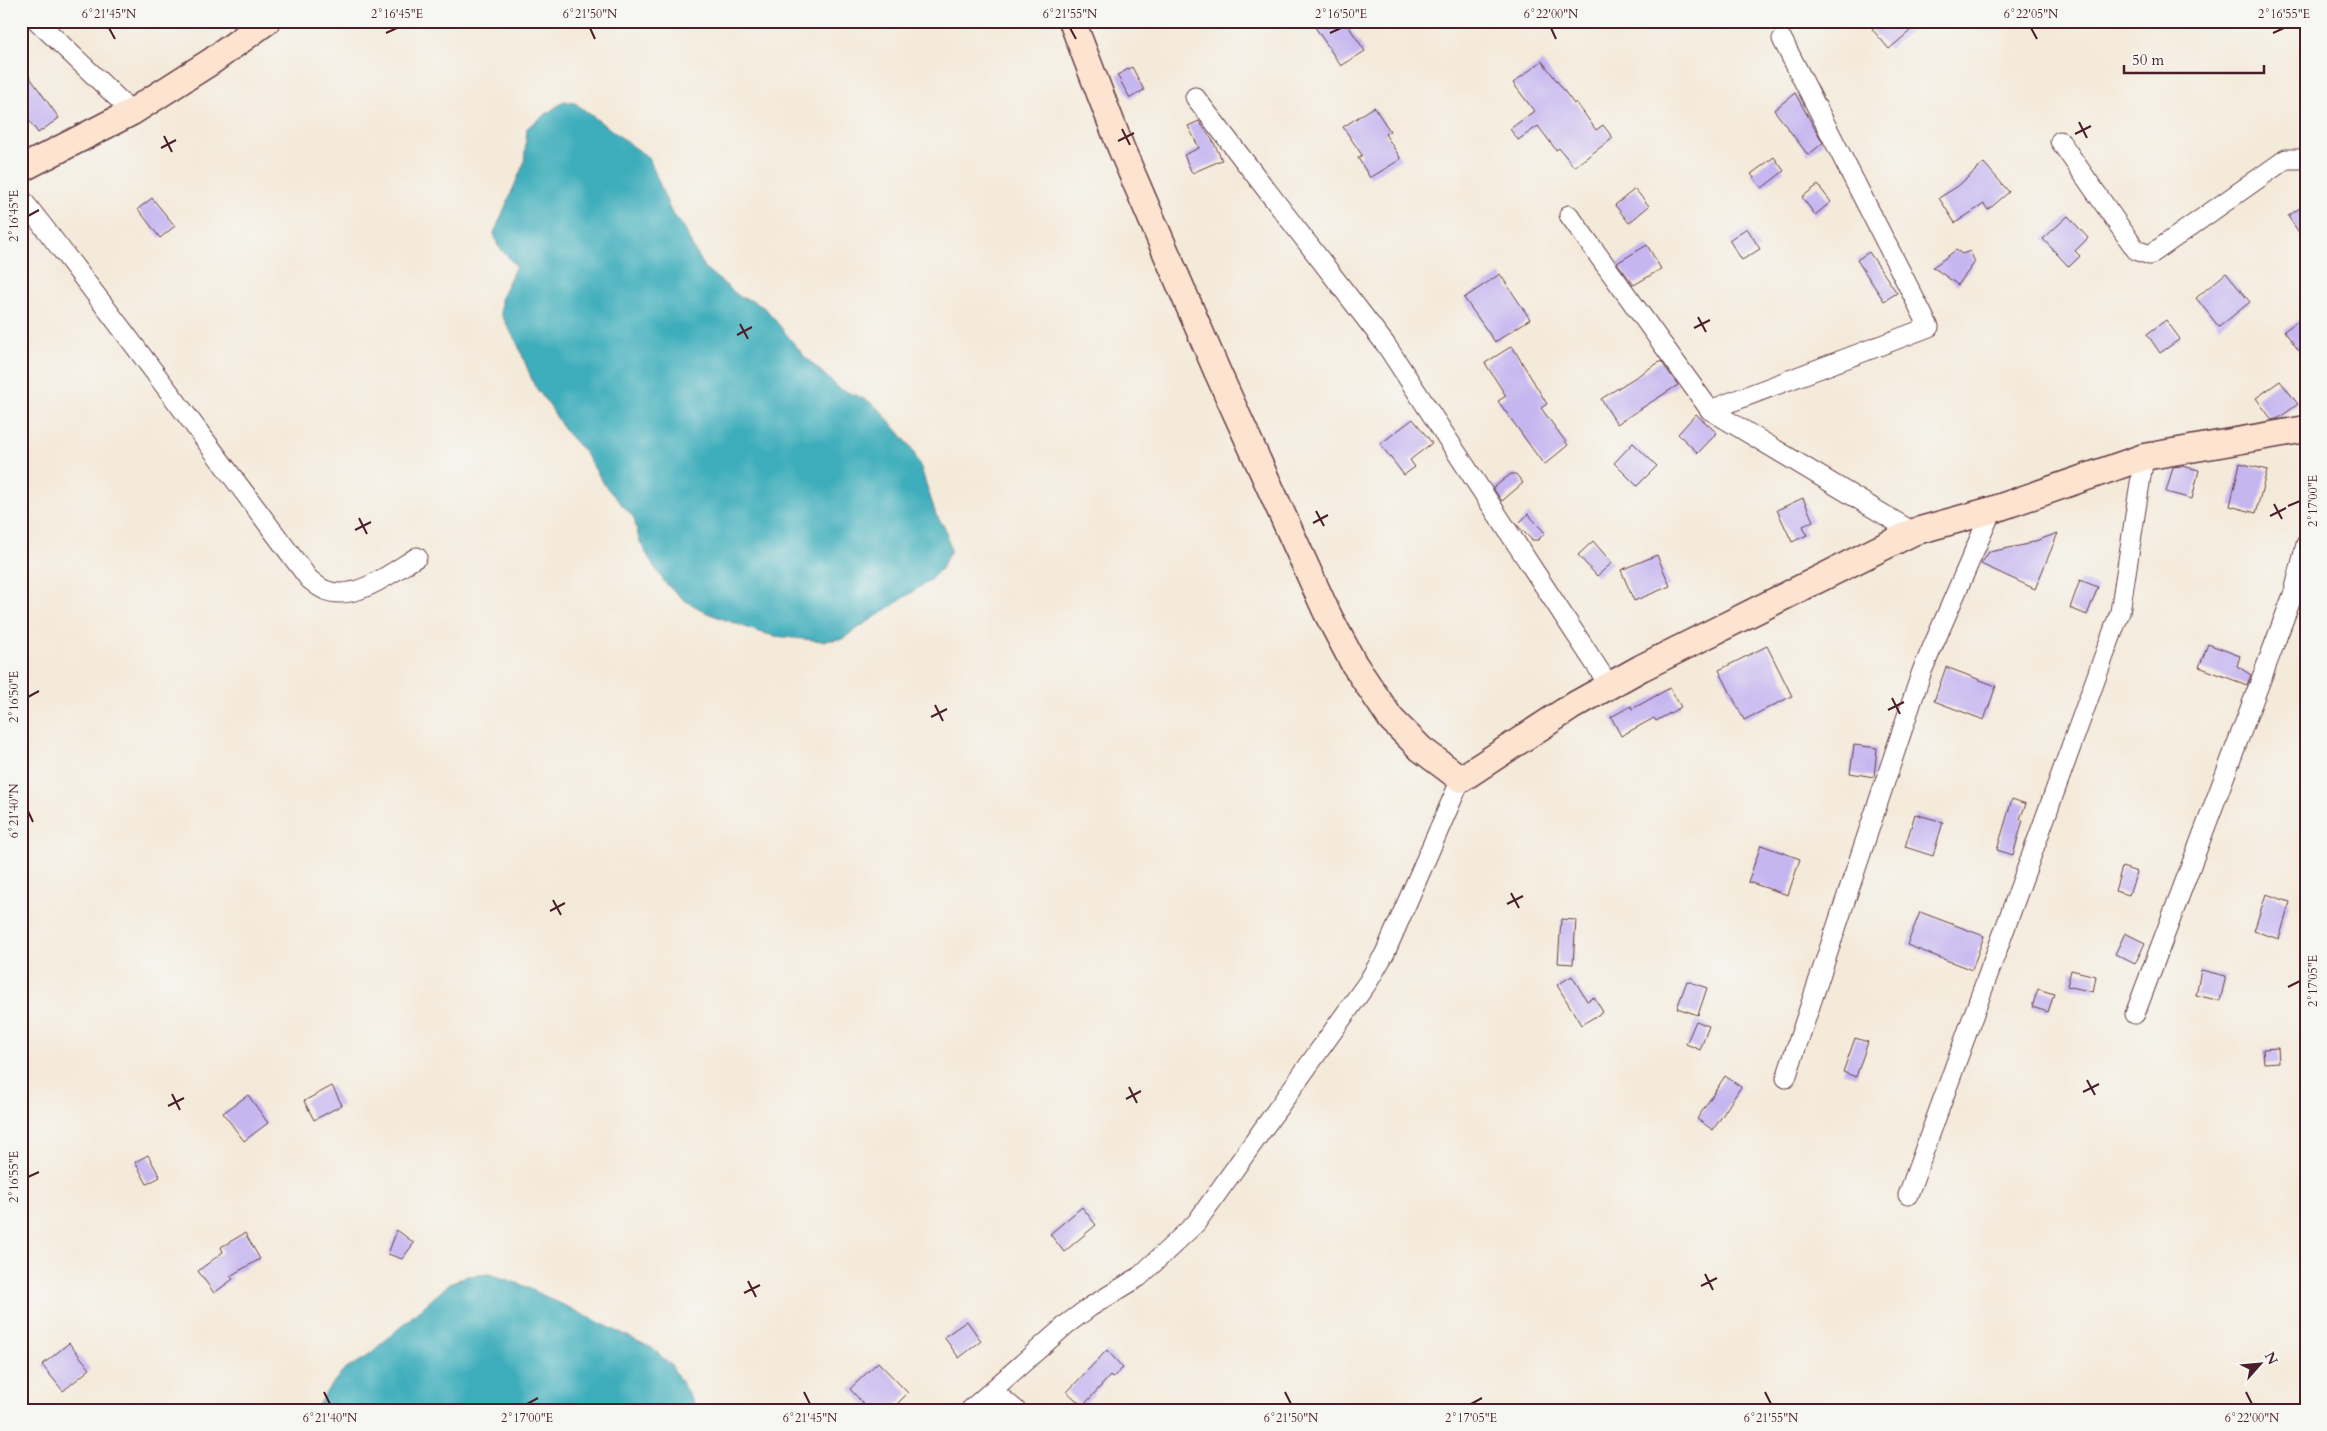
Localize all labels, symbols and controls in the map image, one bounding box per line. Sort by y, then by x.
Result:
text: 6°21'45"N [82,6,137,22]
text: 2°16'45"E [371,6,423,22]
text: 6°21'50"N [563,6,618,22]
text: 6°21'55"N [1043,6,1098,22]
text: 2°16'50"E [1315,6,1367,22]
text: 6°22'00"N [1524,6,1579,22]
text: 6°22'05"N [2004,6,2059,22]
text: 2°16'55"E [2258,6,2310,22]
scale bar [2124,42,2264,74]
text: 50 m [2132,50,2164,70]
text: 2°16'45"E [6,190,22,242]
text: 2°17'00"E [2305,475,2321,527]
text: 2°16'50"E [6,671,22,723]
text: 6°21'40"N [6,783,22,838]
text: 2°17'05"E [2305,955,2321,1007]
text: 2°16'55"E [6,1151,22,1203]
north arrow [2234,1338,2284,1388]
text: N [2260,1349,2282,1368]
text: 6°21'40"N [303,1410,358,1426]
text: 2°17'00"E [501,1410,553,1426]
text: 6°21'45"N [783,1410,838,1426]
text: 6°21'50"N [1264,1410,1319,1426]
text: 2°17'05"E [1445,1410,1497,1426]
text: 6°21'55"N [1744,1410,1799,1426]
text: 6°22'00"N [2225,1410,2280,1426]

